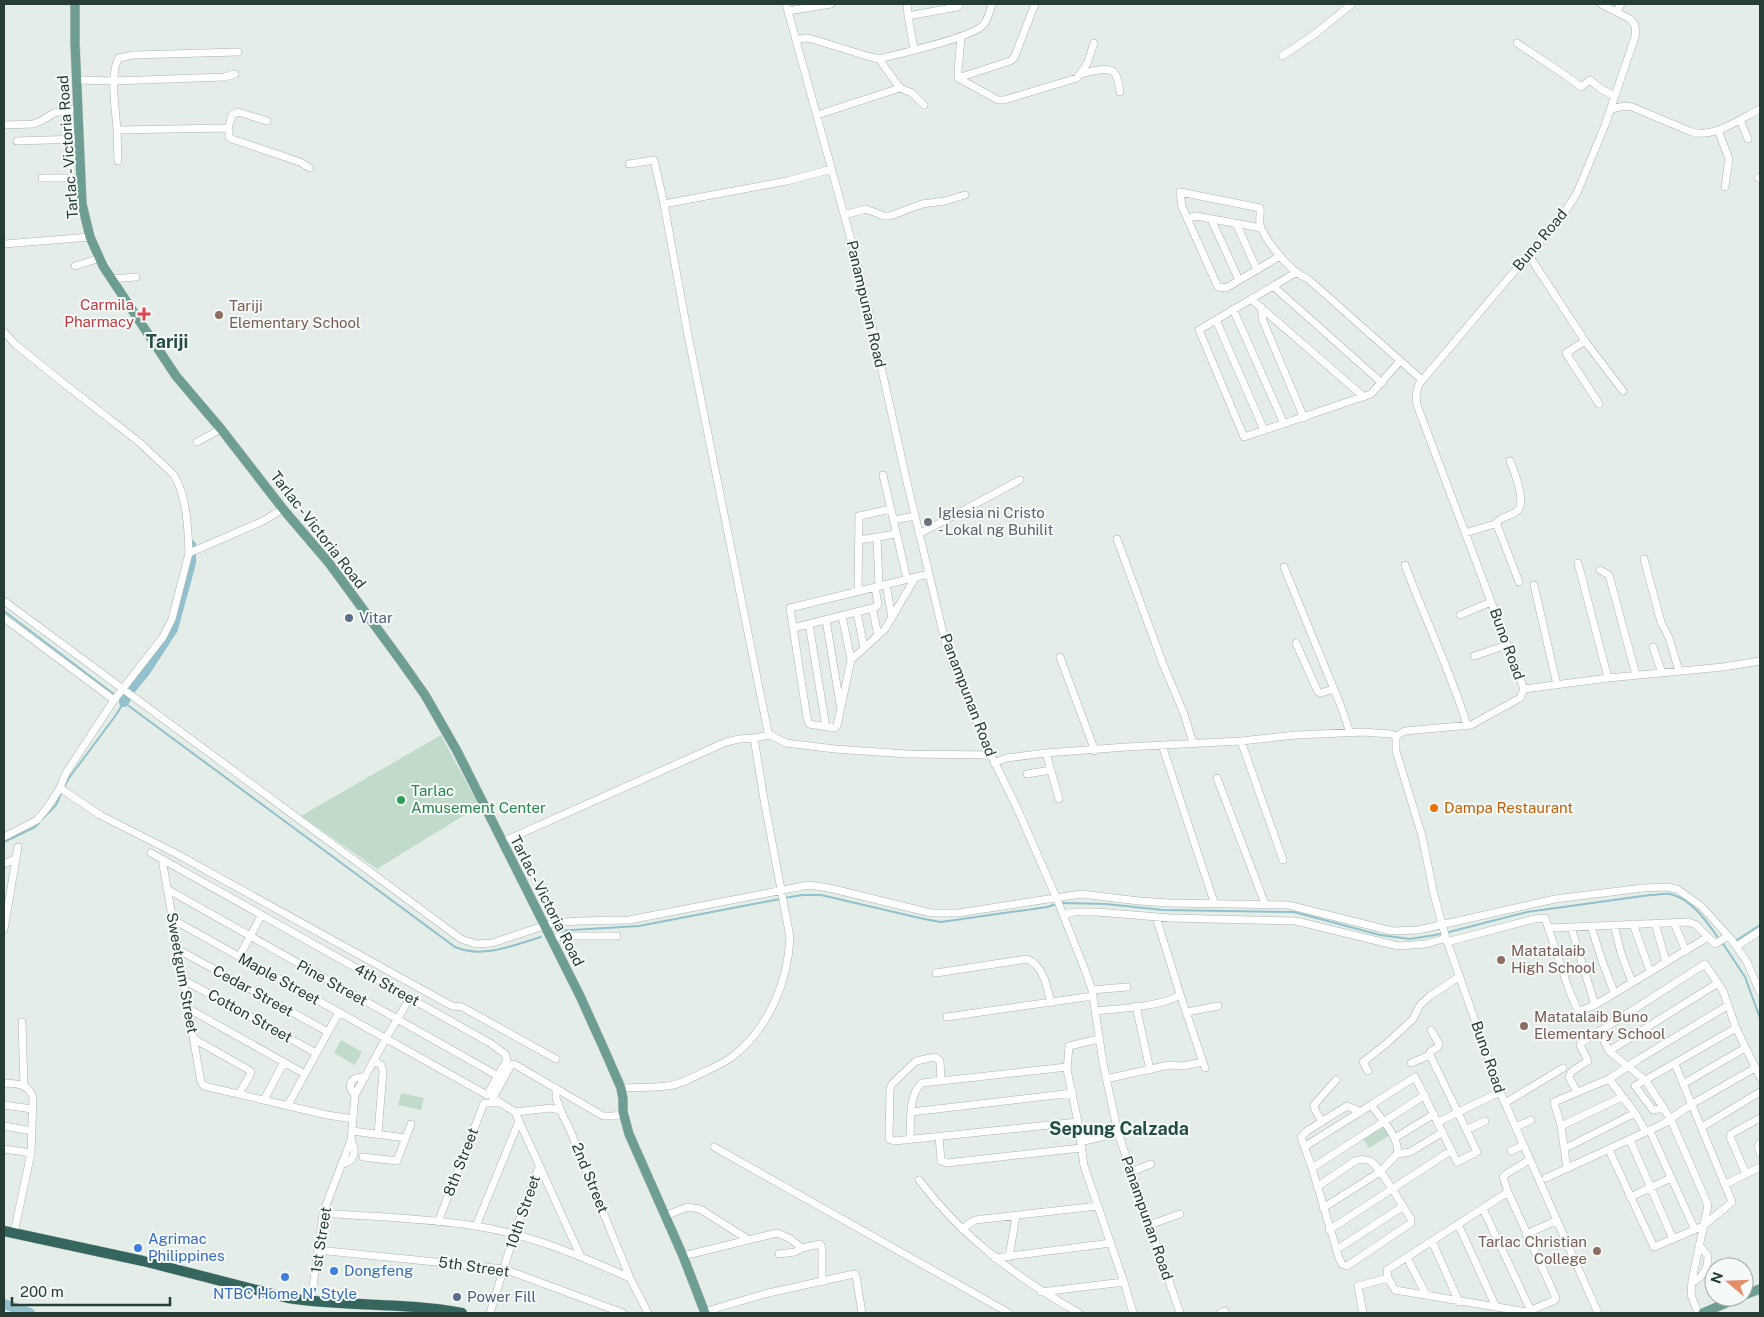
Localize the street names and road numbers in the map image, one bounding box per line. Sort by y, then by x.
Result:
street label: Tarlac - Victoria Road [54,75,81,220]
street label: Buno Road [1509,205,1570,274]
street label: Panampunan Road [844,239,889,369]
street label: Tarlac - Victoria Road [267,468,369,592]
street label: Buno Road [1487,606,1528,682]
street label: Panampunan Road [937,631,1000,759]
street label: Tarlac - Victoria Road [507,833,588,969]
street label: Sweetgum Street [163,911,202,1035]
street label: Maple Street [236,949,323,1008]
street label: Pine Street [294,956,371,1009]
street label: 4th Street [352,960,423,1009]
street label: Cedar Street [210,961,297,1020]
street label: Cotton Street [205,985,296,1046]
street label: Buno Road [1468,1019,1509,1095]
street label: 8th Street [440,1125,481,1198]
street label: 2nd Street [569,1140,612,1215]
street label: Panampunan Road [1118,1154,1177,1282]
street label: 10th Street [502,1172,543,1251]
street label: 1st Street [307,1205,334,1274]
street label: 5th Street [437,1253,511,1280]

